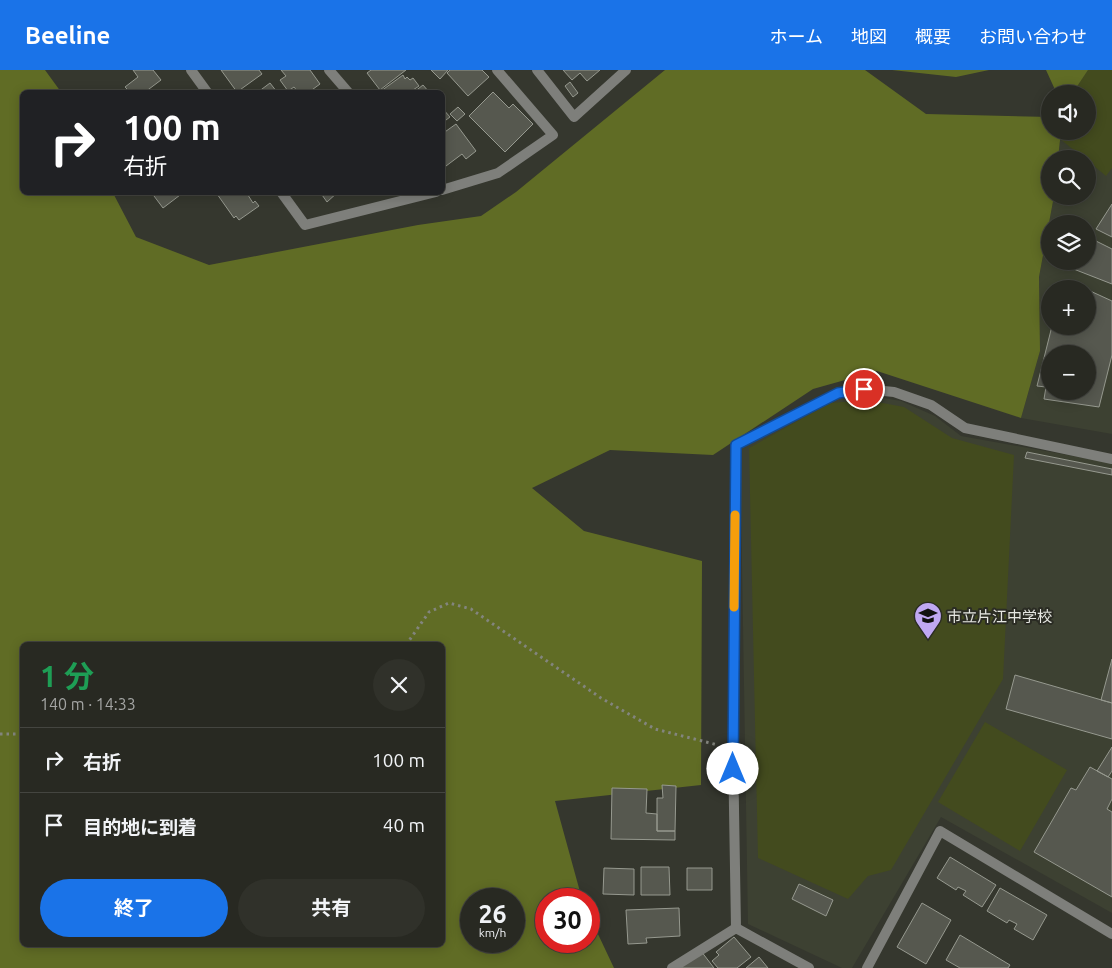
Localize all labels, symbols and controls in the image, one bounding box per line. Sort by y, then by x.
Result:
text: Beeline [25,22,110,49]
text: ホーム [770,26,823,46]
text: 地図 [851,26,887,46]
text: 概要 [915,26,951,46]
text: お問い合わせ [979,26,1087,46]
map controls [1041,85,1096,400]
button: sound [1041,85,1096,140]
text: 100 m [123,107,221,147]
icon: right [40,110,105,175]
button: search [1041,150,1096,205]
text: 右折 [123,153,167,178]
button: layers [1041,215,1096,270]
button: + [1041,280,1096,335]
button: − [1041,345,1096,400]
pin [843,368,885,410]
icon: arrive [850,375,878,403]
school or university icon: 市立片江中学校 [913,601,943,640]
place label: 市立片江中学校 [947,608,1052,625]
text: 1 分 [40,659,94,693]
button: close [373,659,425,711]
text: 140 m · 14:33 [40,695,136,713]
position arrow [706,742,758,794]
icon: right [40,746,68,774]
text: 100 m [372,749,425,771]
text: 右折 [83,751,121,773]
icon: arrive [40,811,68,839]
text: 40 m [383,814,425,836]
text: 目的地に到着 [83,816,197,838]
button: 終了 [40,879,228,937]
button: 共有 [238,879,425,937]
speed limit sign: 30 [535,888,600,953]
text: 26 [478,900,507,928]
text: km/h [479,926,506,939]

